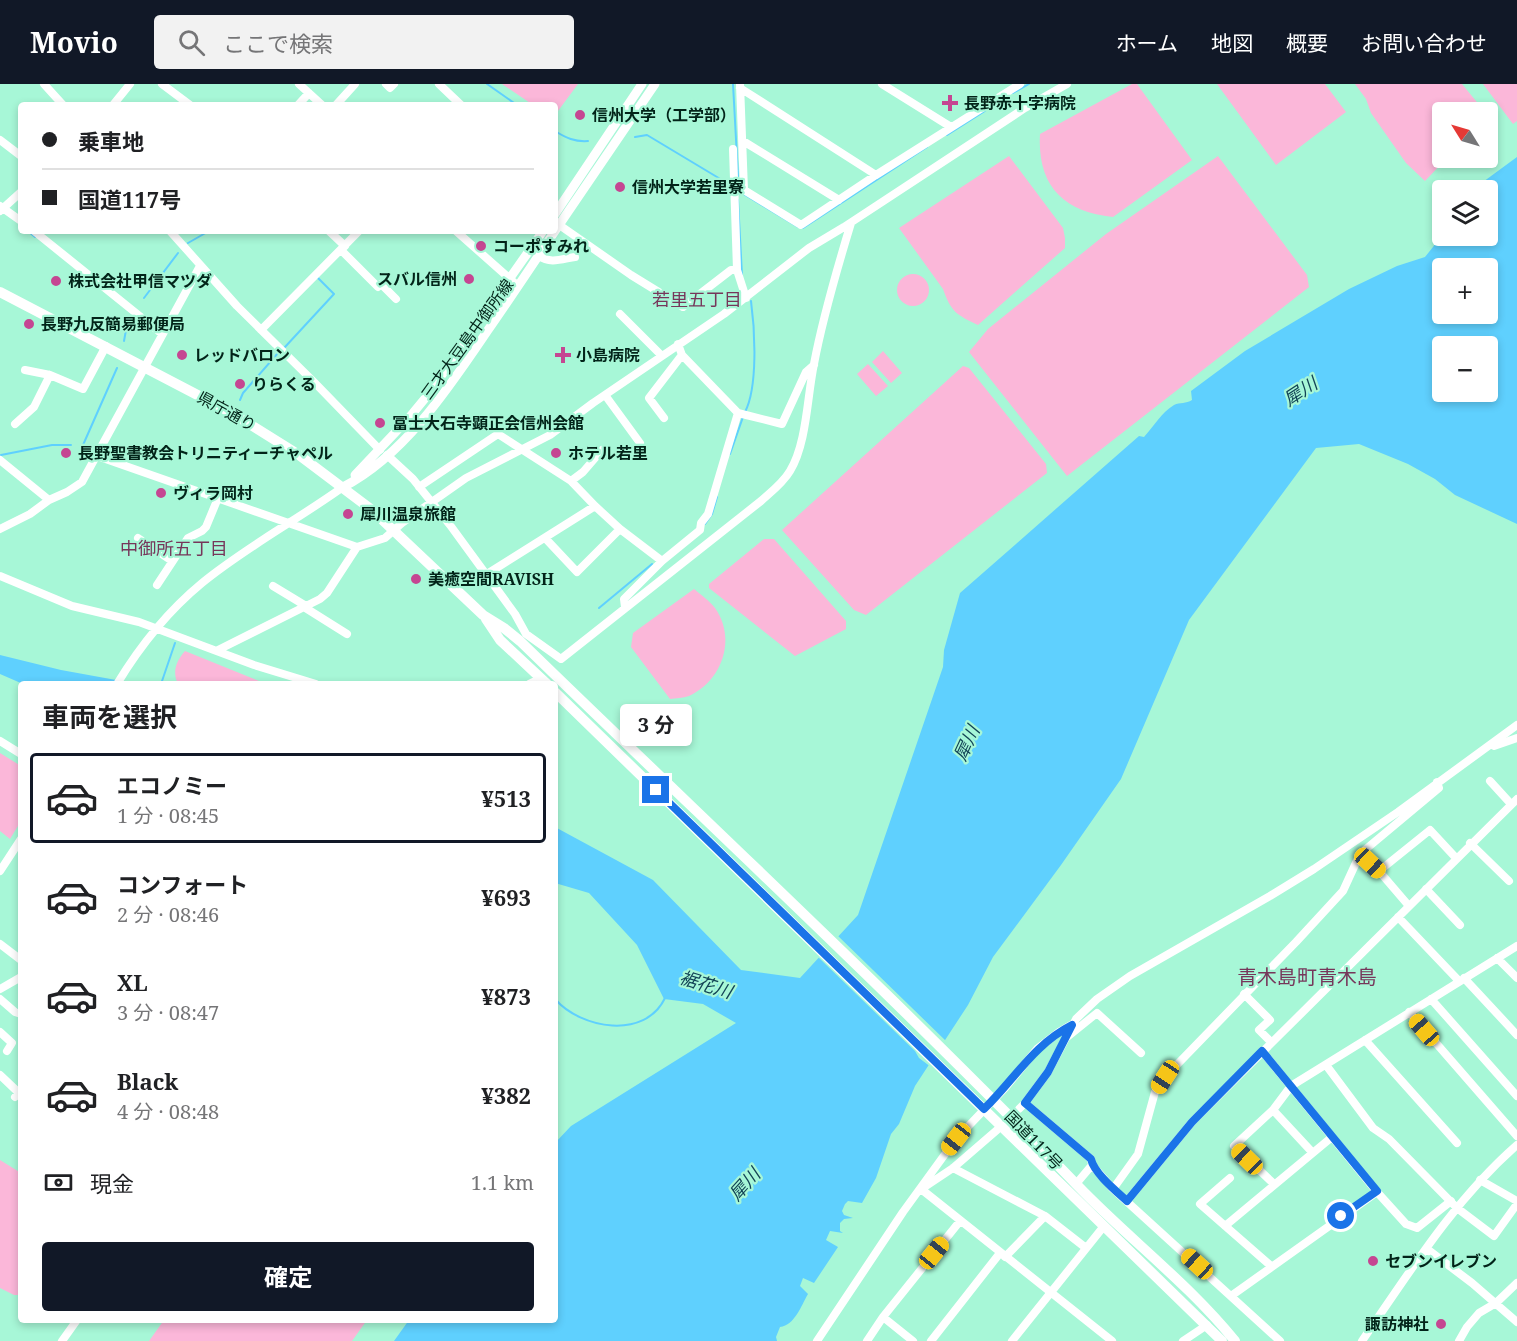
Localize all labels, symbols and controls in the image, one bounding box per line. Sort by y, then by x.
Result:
search box [154,15,574,69]
text: Movio [30,23,118,61]
icon: search [175,26,208,59]
text: ここで検索 [223,28,333,58]
text: ホーム [1116,29,1178,57]
text: 地図 [1211,29,1253,57]
text: 概要 [1286,29,1328,57]
text: お問い合わせ [1361,29,1487,57]
place label: 長野赤十字病院 [964,92,1076,114]
marker: 長野赤十字病院 [941,94,959,112]
north arrow [1432,102,1498,168]
map controls [1432,102,1498,402]
place label: 信州大学（工学部） [591,104,736,126]
marker: 信州大学（工学部） [573,108,587,122]
text: 乗車地 [78,126,144,156]
place label: 信州大学若里寮 [631,176,744,198]
marker: 信州大学若里寮 [613,180,627,194]
button: layers [1432,180,1498,246]
text: 国道117号 [78,184,181,214]
place label: コーポすみれ [493,235,589,257]
marker: コーポすみれ [474,239,488,253]
button: + [1432,258,1498,324]
place label: スバル信州 [377,268,457,290]
place label: 株式会社甲信マツダ [68,270,212,292]
marker: スバル信州 [462,272,476,286]
marker: 株式会社甲信マツダ [49,274,63,288]
street label: 三才大豆島中御所線 [416,274,518,404]
district label: 若里五丁目 [652,287,742,311]
place label: 長野九反簡易郵便局 [41,313,185,335]
marker: 長野九反簡易郵便局 [22,317,36,331]
button: − [1432,336,1498,402]
place label: レッドバロン [194,344,290,366]
place label: 小島病院 [576,344,640,366]
marker: 小島病院 [554,346,572,364]
marker: レッドバロン [175,348,189,362]
water label: 犀川 [1278,370,1323,411]
place label: りらくる [252,373,316,395]
marker: りらくる [233,377,247,391]
street label: 県庁通り [194,386,260,436]
place label: 冨士大石寺顕正会信州会館 [392,412,584,434]
marker: 冨士大石寺顕正会信州会館 [373,416,387,430]
place label: 長野聖書教会トリニティーチャペル [78,442,333,464]
place label: ホテル若里 [568,442,648,464]
marker: 長野聖書教会トリニティーチャペル [59,446,73,460]
marker: ホテル若里 [549,446,563,460]
place label: ヴィラ岡村 [173,482,253,504]
marker: ヴィラ岡村 [154,486,168,500]
place label: 犀川温泉旅館 [360,503,456,525]
marker: 犀川温泉旅館 [341,507,355,521]
district label: 中御所五丁目 [120,536,228,560]
place label: 美癒空間RAVISH [428,568,554,590]
marker: 美癒空間RAVISH [409,572,423,586]
text: 車両を選択 [42,698,177,735]
callout: 3 分 [620,703,692,745]
text: 3 分 [638,711,674,738]
water label: 犀川 [948,720,985,764]
text: エコノミー [117,770,227,800]
icon: car [45,771,99,825]
route end [642,776,669,803]
text: ¥513 [481,783,531,813]
text: 1 分 · 08:45 [117,802,219,829]
car [1351,844,1389,882]
text: コンフォート [117,869,248,899]
icon: car [45,870,99,924]
text: ¥693 [481,882,531,912]
text: 2 分 · 08:46 [117,901,219,928]
district label: 青木島町青木島 [1237,963,1377,990]
water label: 裾花川 [677,965,737,1004]
text: XL [117,967,148,997]
icon: car [45,969,99,1023]
text: ¥873 [481,981,531,1011]
text: 3 分 · 08:47 [117,999,219,1026]
car [1405,1011,1443,1049]
car [1148,1057,1182,1097]
text: Black [117,1066,178,1096]
icon: car [45,1068,99,1122]
text: ¥382 [481,1080,531,1110]
text: 4 分 · 08:48 [117,1098,219,1125]
street label: 国道117号 [1000,1105,1068,1175]
car [938,1119,974,1159]
car [1228,1140,1266,1178]
water label: 犀川 [723,1161,766,1205]
icon: cash [42,1166,75,1199]
text: 現金 [90,1168,134,1198]
text: 1.1 km [471,1169,534,1196]
route start [1327,1202,1354,1229]
car [916,1233,952,1273]
button: 確定 [42,1242,534,1311]
car [1178,1245,1216,1283]
place label: セブンイレブン [1385,1250,1497,1272]
marker: セブンイレブン [1366,1254,1380,1268]
place label: 諏訪神社 [1365,1313,1429,1335]
marker: 諏訪神社 [1434,1317,1448,1331]

